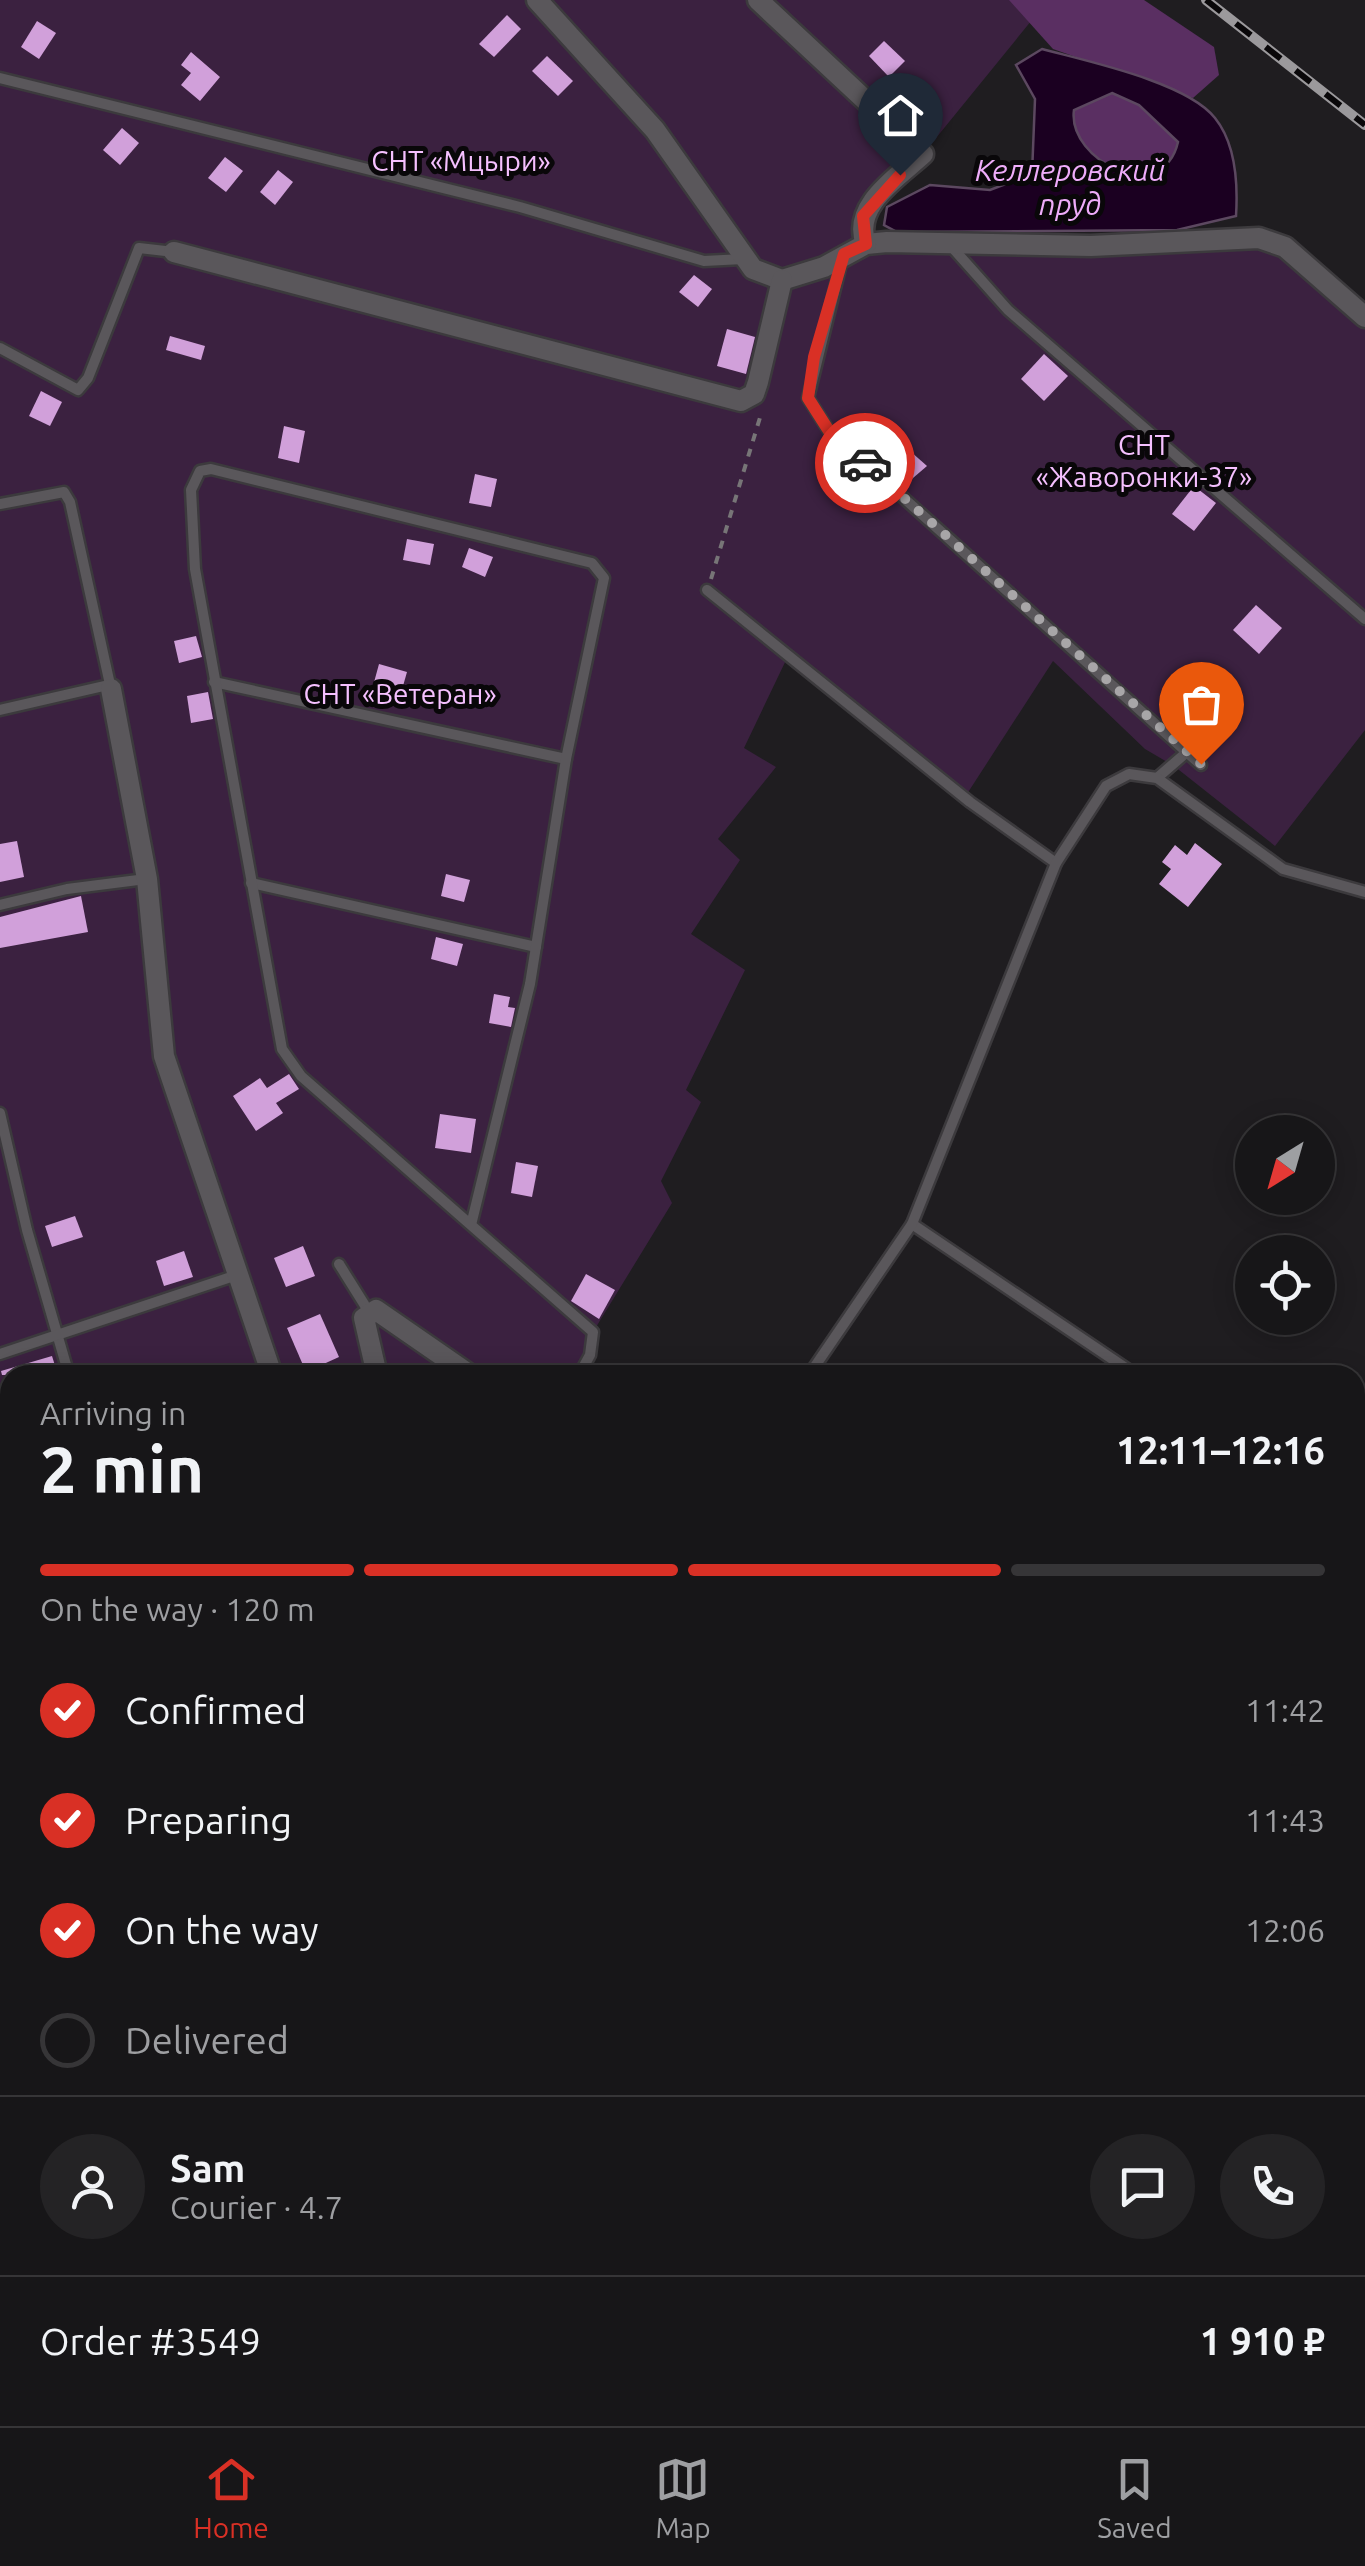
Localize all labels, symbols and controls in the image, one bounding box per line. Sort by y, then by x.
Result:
pin [858,73,943,176]
icon: home [873,88,928,143]
park label: СНТ «Мцыри» [371,145,551,176]
water label: Келлеровский пруд [975,153,1165,221]
courier [815,413,915,513]
park label: СНТ «Жаворонки-37» [1036,429,1252,492]
icon: car [838,436,893,491]
pin [1159,662,1244,765]
icon: bag [1174,677,1229,732]
park label: СНТ «Ветеран» [303,678,497,709]
north arrow [1235,1115,1335,1215]
map controls [1235,1115,1335,1335]
button: locate [1235,1235,1335,1335]
text: Arriving in [40,1395,186,1431]
text: 12:11–12:16 [1116,1429,1325,1471]
text: 2 min [40,1432,204,1505]
text: On the way · 120 m [40,1591,315,1627]
icon: check [40,1683,95,1738]
text: Confirmed [125,1689,306,1731]
text: 11:42 [1245,1692,1325,1728]
icon: check [40,1793,95,1848]
text: Preparing [125,1799,292,1841]
text: 11:43 [1245,1802,1325,1838]
icon: check [40,1903,95,1958]
text: On the way [125,1909,318,1951]
text: 12:06 [1245,1912,1325,1948]
text: Delivered [125,2019,289,2061]
button: person [40,2134,145,2239]
button: chat [1090,2134,1195,2239]
button: phone [1220,2134,1325,2239]
text: Sam [170,2147,245,2189]
text: Courier · 4.7 [170,2189,343,2225]
text: Order #3549 [40,2320,261,2362]
text: 1 910 ₽ [1200,2320,1325,2362]
tab: Home [193,2452,269,2543]
tab: Map [655,2452,711,2543]
tab: Saved [1097,2452,1172,2543]

